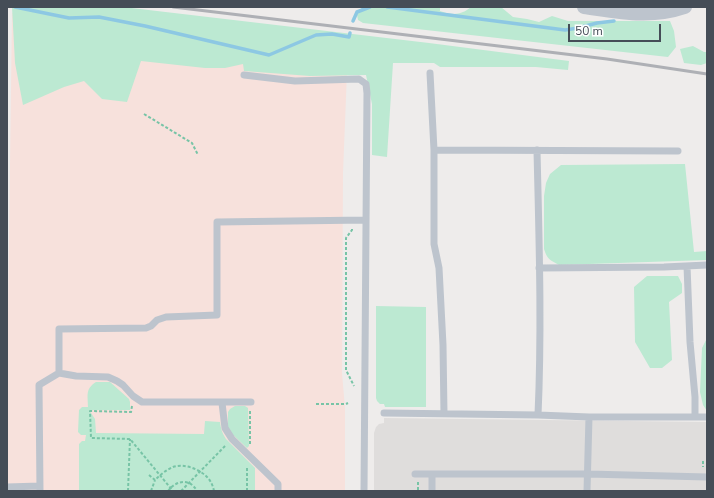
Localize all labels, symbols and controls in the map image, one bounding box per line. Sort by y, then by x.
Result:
scale bar [570,16,663,42]
text: 50 m [575,23,603,39]

